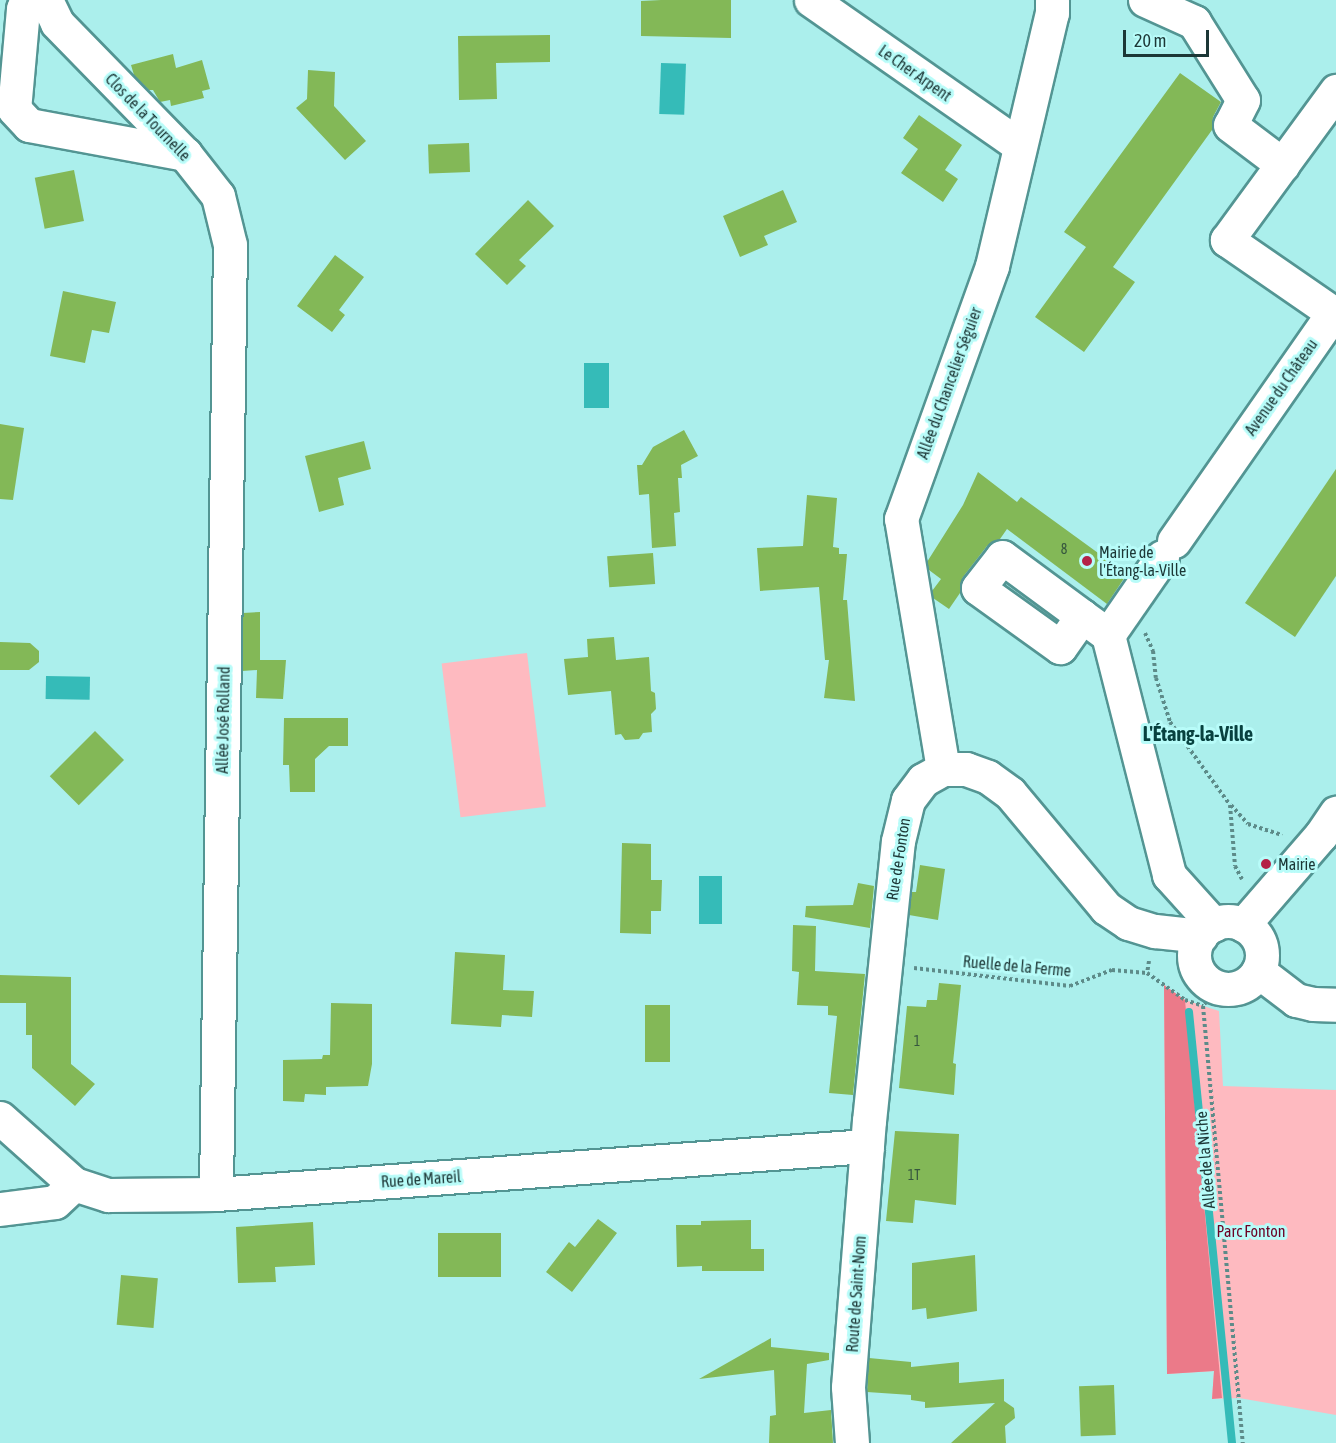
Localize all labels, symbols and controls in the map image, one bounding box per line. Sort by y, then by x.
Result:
scale bar [1126,18,1212,56]
text: 20 m [1134,30,1166,51]
street label: Le Cher Arpent [875,41,955,105]
street label: Clos de la Tournelle [101,69,195,165]
street label: Allée du Chancelier Séguier [913,305,985,461]
street label: Avenue du Château [1241,335,1321,439]
house number: 8 [1061,541,1067,557]
place label: Mairie de l'Étang-la-Ville [1099,542,1186,580]
marker: Mairie de l'Étang-la-Ville [1080,554,1094,568]
street label: Allée José Rolland [212,666,234,774]
district label: L'Étang-la-Ville [1143,721,1253,745]
street label: Rue de Fonton [882,816,914,902]
place label: Mairie [1278,854,1316,874]
marker: Mairie [1259,857,1273,871]
street label: Ruelle de la Ferme [962,952,1072,980]
house number: 1 [914,1033,920,1049]
street label: Allée de la Niche [1191,1110,1219,1210]
street label: Rue de Mareil [380,1167,462,1191]
house number: 1T [908,1167,920,1183]
park label: Parc Fonton [1217,1221,1285,1241]
street label: Route de Saint-Nom [842,1235,870,1353]

